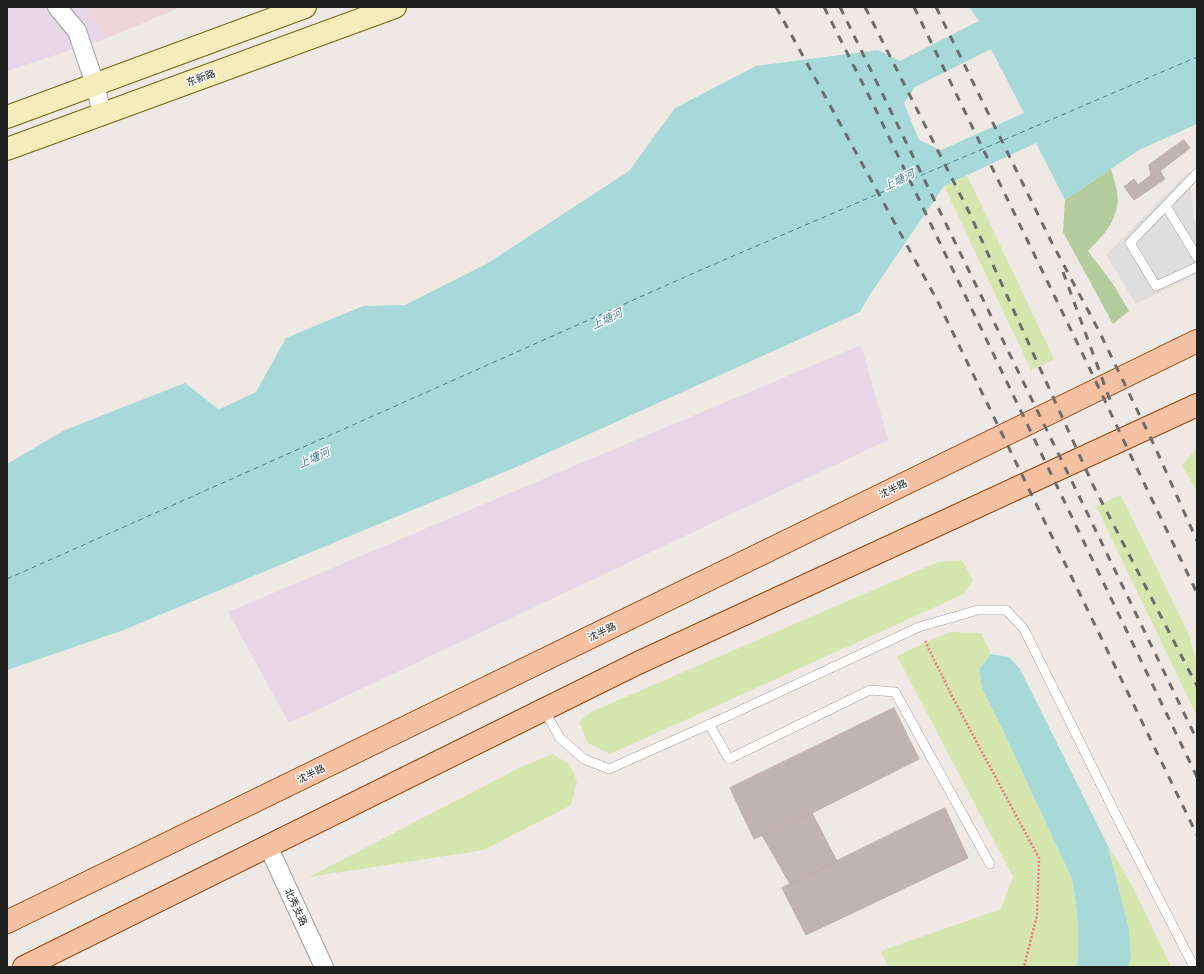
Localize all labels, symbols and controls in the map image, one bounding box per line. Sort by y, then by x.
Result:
street label: 东新路 [185,67,217,89]
water label: 上塘河 [881,167,917,193]
water label: 上塘河 [589,306,625,332]
water label: 上塘河 [296,445,332,471]
street label: 沈半路 [877,477,909,501]
street label: 沈半路 [586,620,618,644]
street label: 沈半路 [295,762,327,786]
street label: 北秀支路 [282,886,310,928]

